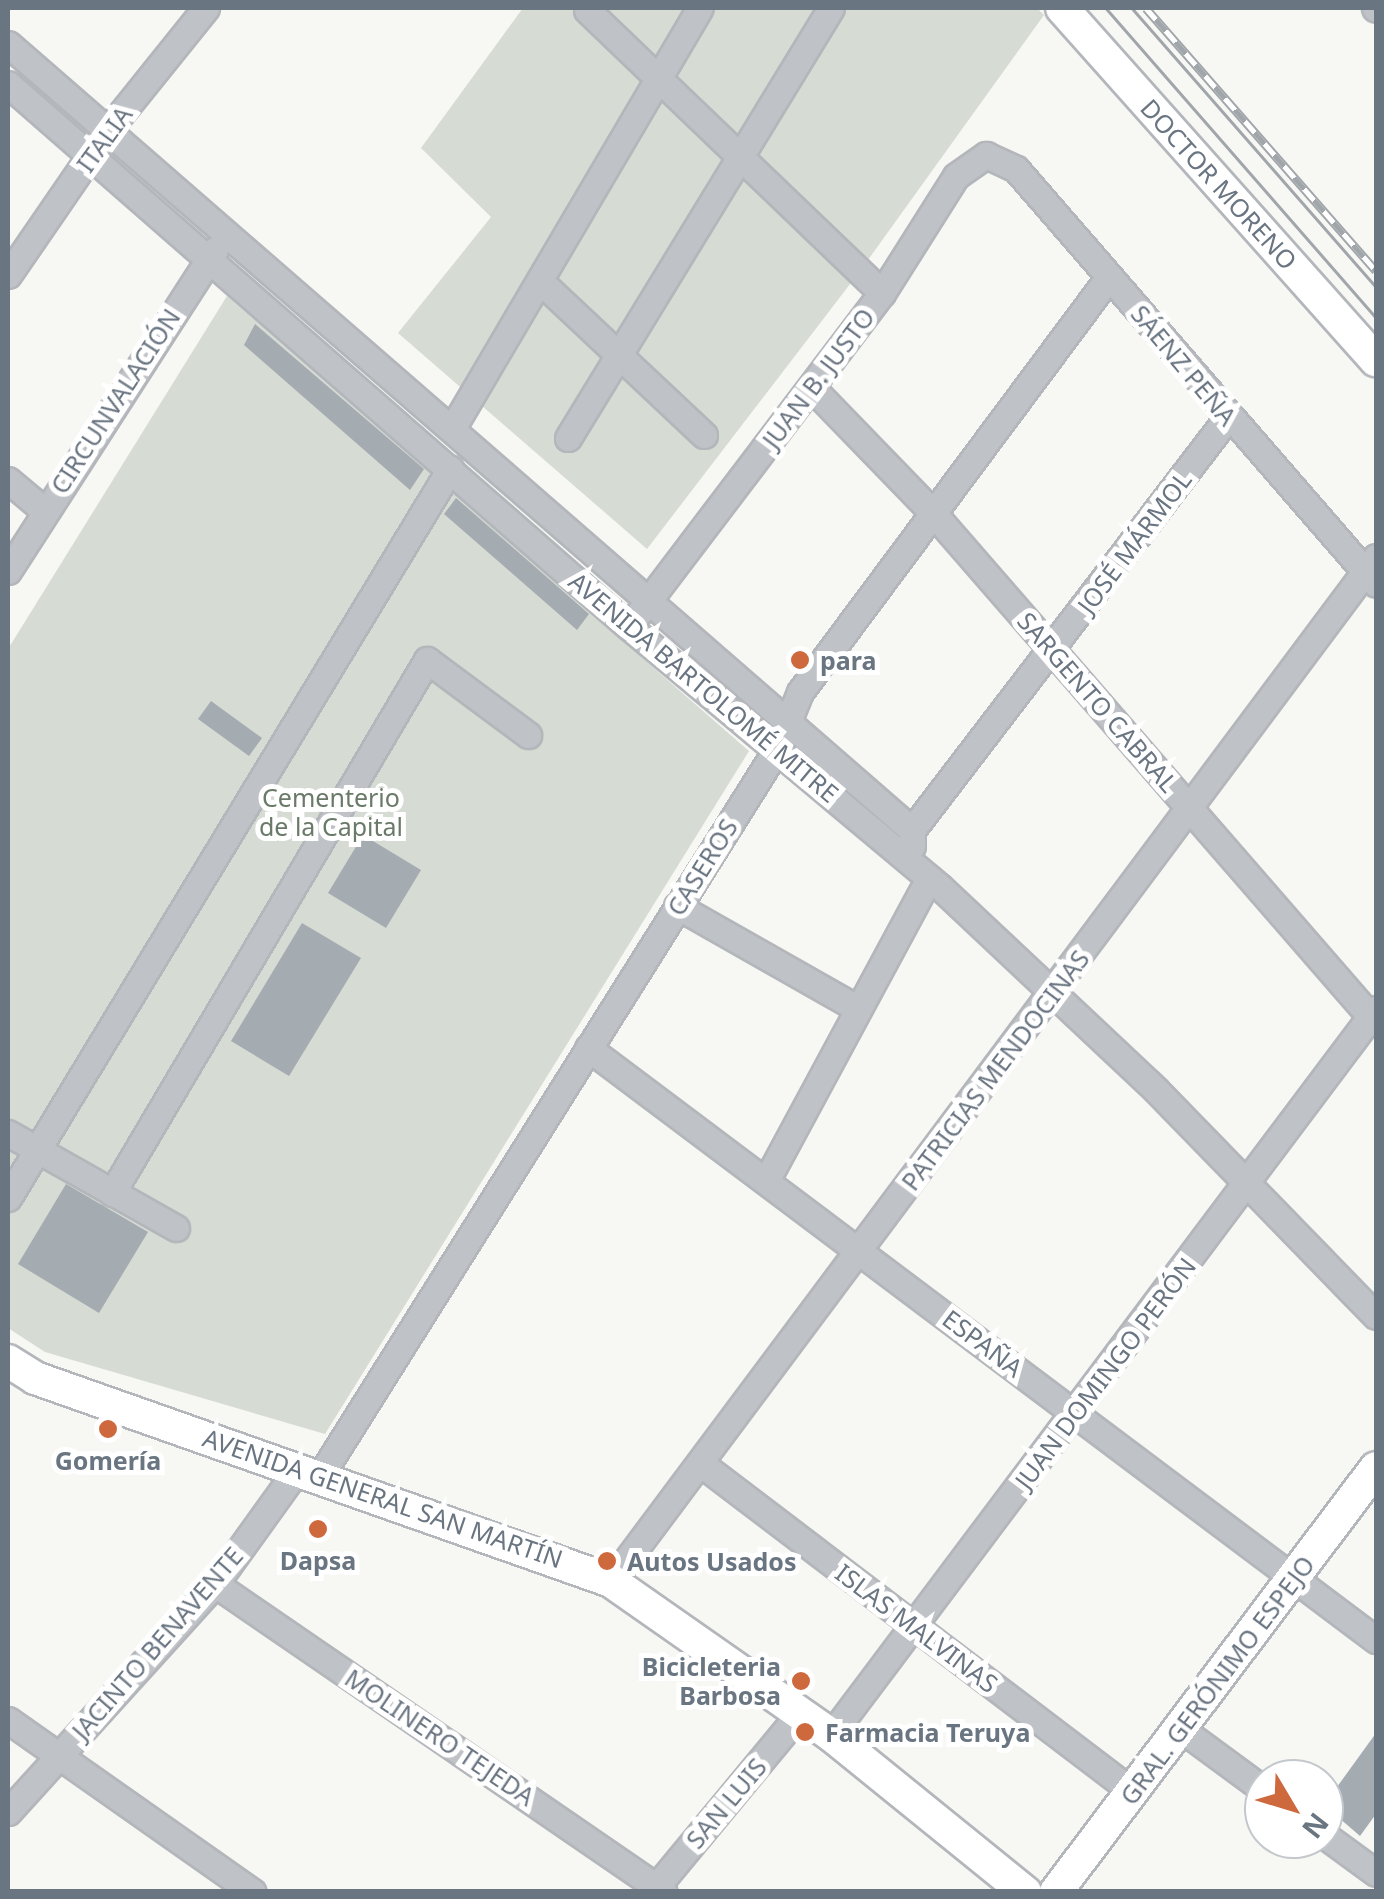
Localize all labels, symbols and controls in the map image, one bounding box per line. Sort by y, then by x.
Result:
street label: DOCTOR MORENO [1135,93,1303,275]
street label: ITALIA [70,100,138,178]
street label: SÁENZ PEÑA [1125,299,1243,431]
street label: JUAN B. JUSTO [756,302,880,454]
street label: CIRCUNVALACIÓN [44,303,186,499]
street label: JOSÉ MÁRMOL [1071,465,1197,619]
street label: AVENIDA BARTOLOMÉ MITRE [563,566,845,808]
street label: SARGENTO CABRAL [1012,606,1184,798]
place label: para [820,645,876,675]
marker: para [789,649,811,671]
park label: Cementerio de la Capital [259,783,403,842]
street label: CASEROS [661,813,743,921]
street label: PATRICIAS MENDOCINAS [895,944,1095,1196]
street label: JUAN DOMINGO PERÓN [1008,1252,1202,1494]
street label: ESPAÑA [937,1303,1029,1383]
marker: Gomería [97,1418,119,1440]
street label: AVENIDA GENERAL SAN MARTÍN [199,1422,567,1574]
place label: Gomería [55,1445,161,1475]
marker: Dapsa [307,1518,329,1540]
street label: JACINTO BENAVENTE [65,1541,249,1745]
place label: Dapsa [280,1545,356,1575]
place label: Autos Usados [627,1546,796,1576]
marker: Autos Usados [596,1550,618,1572]
street label: GRAL. GERÓNIMO ESPEJO [1114,1550,1320,1810]
street label: ISLAS MALVINAS [830,1557,1004,1699]
place label: Bicicleteria Barbosa [642,1652,781,1711]
street label: MOLINERO TEJEDA [340,1662,540,1812]
marker: Bicicleteria Barbosa [790,1670,812,1692]
place label: Farmacia Teruya [825,1717,1030,1747]
marker: Farmacia Teruya [794,1721,816,1743]
street label: SAN LUIS [680,1752,772,1854]
north arrow [1244,1759,1344,1859]
text: N [1294,1806,1338,1847]

